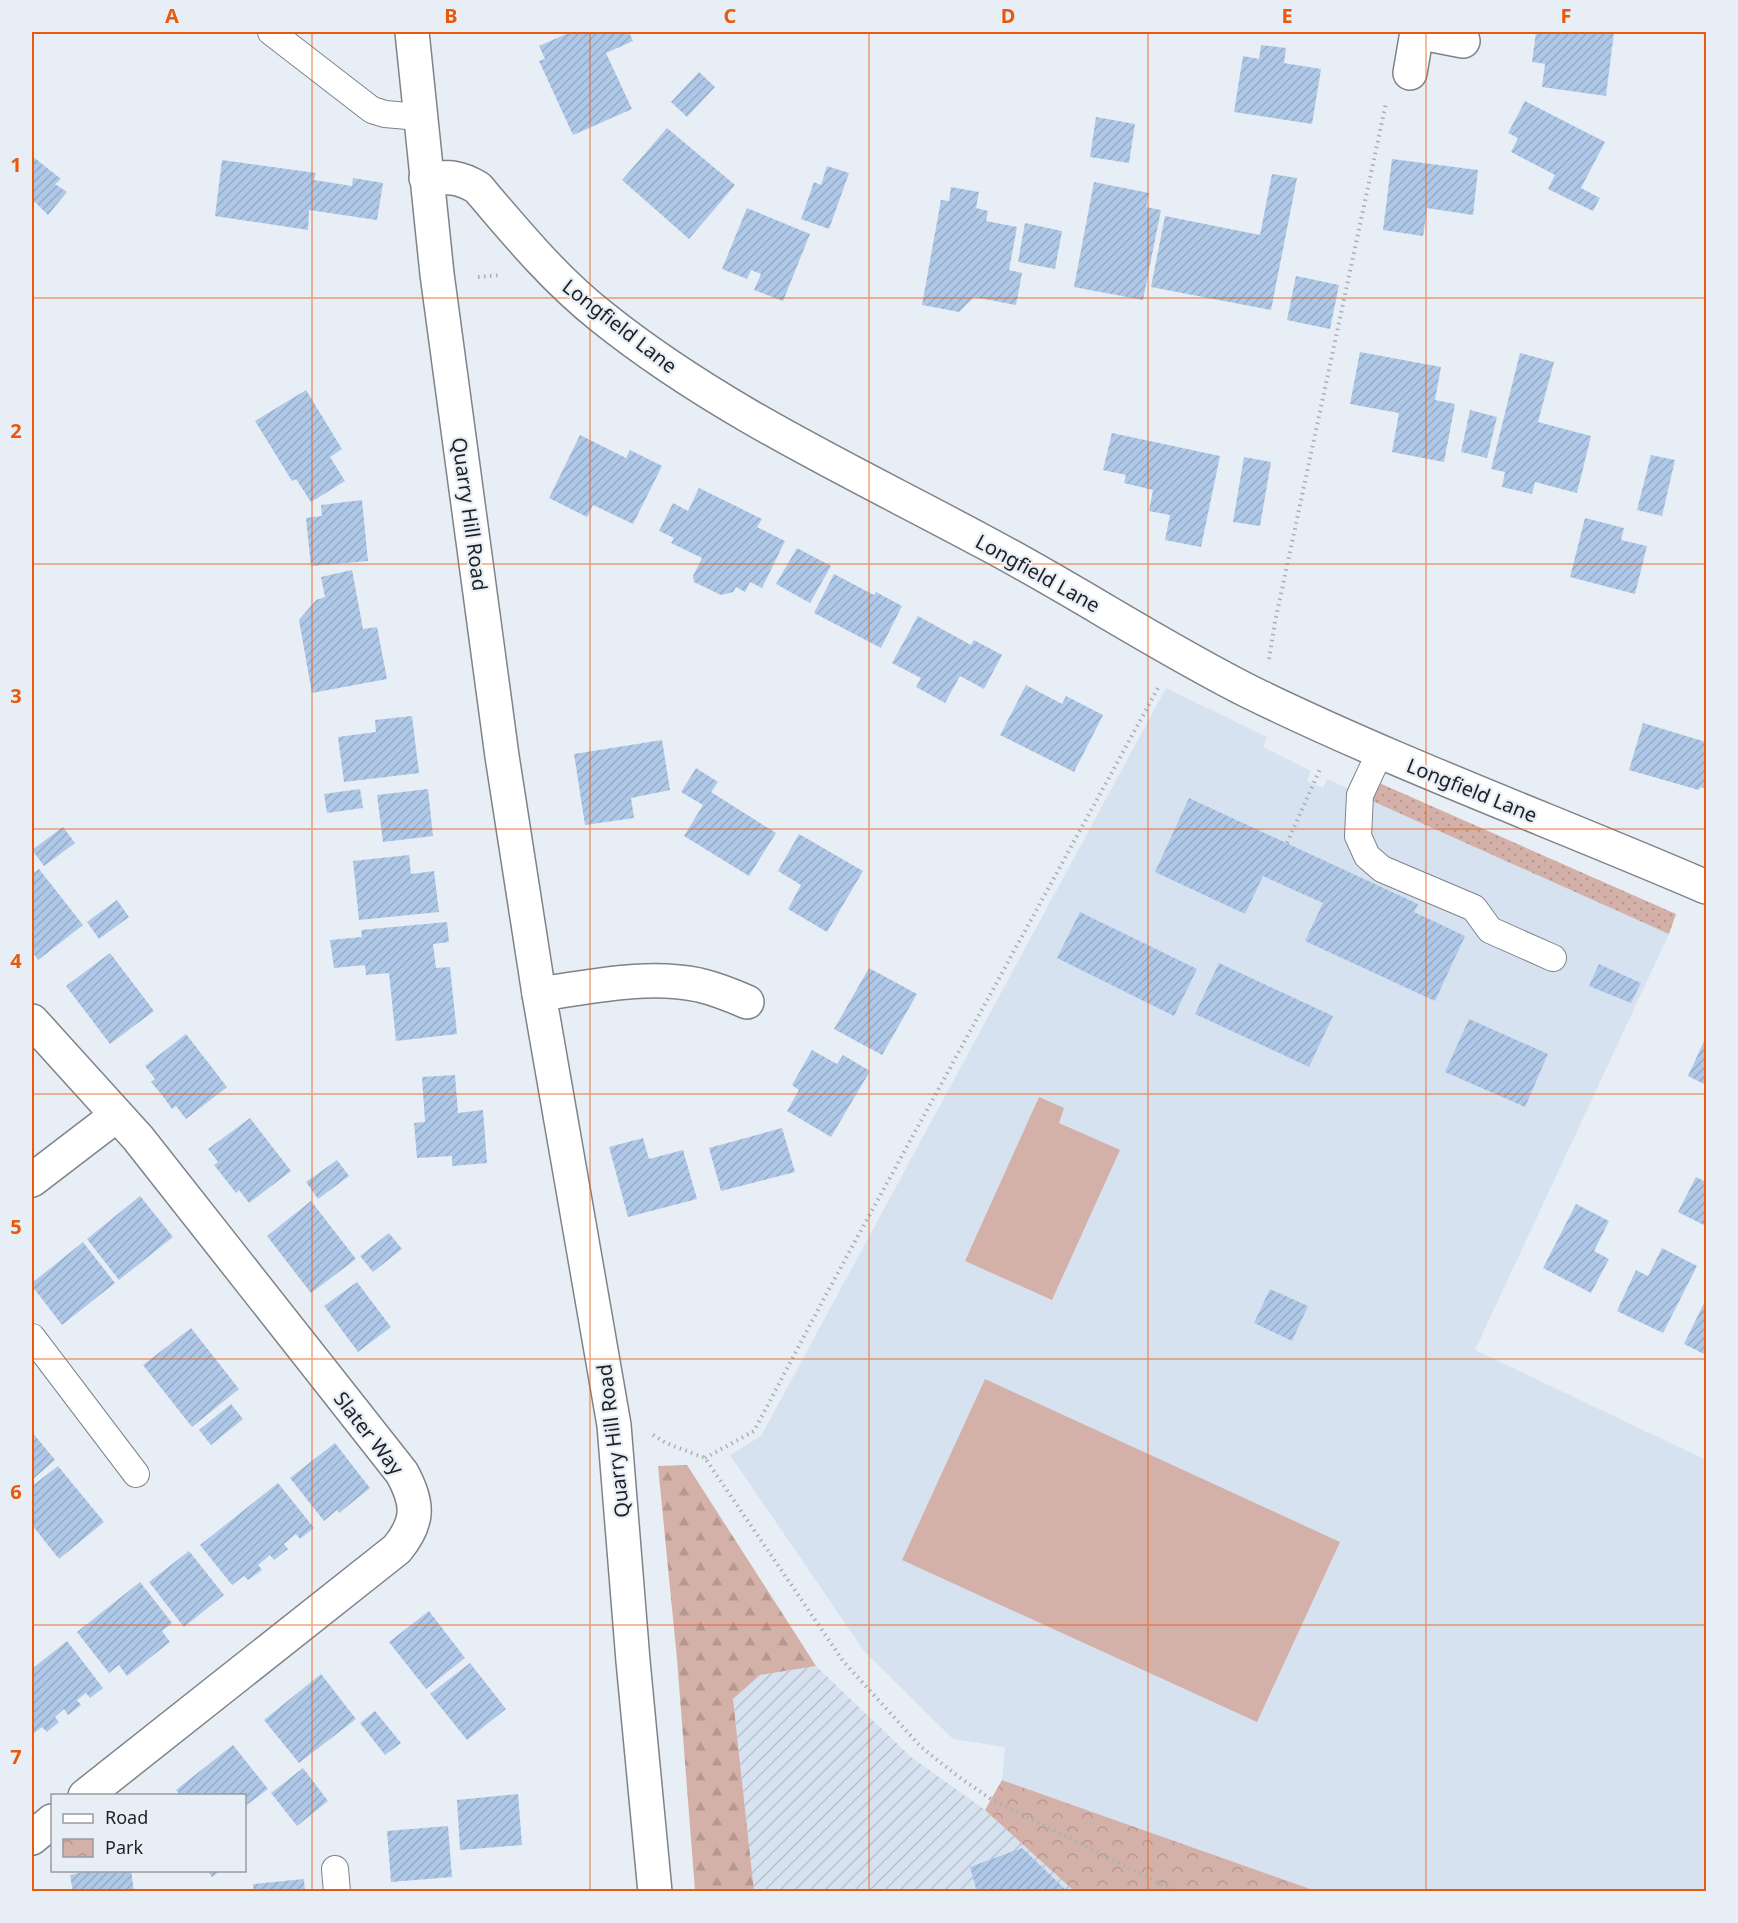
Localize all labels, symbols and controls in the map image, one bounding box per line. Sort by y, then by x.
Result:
text: A [165,2,179,29]
text: B [444,2,458,29]
text: C [724,2,737,29]
text: D [1001,2,1015,29]
text: E [1281,2,1293,29]
text: F [1561,2,1571,29]
text: 1 [10,151,22,178]
street label: Longfield Lane [557,273,683,379]
text: 2 [10,417,22,444]
street label: Quarry Hill Road [446,436,494,592]
street label: Longfield Lane [971,528,1105,618]
text: 3 [10,682,22,709]
street label: Longfield Lane [1403,752,1541,828]
text: 4 [10,947,22,974]
text: 5 [10,1213,22,1240]
street label: Quarry Hill Road [590,1363,636,1519]
street label: Slater Way [328,1386,411,1481]
text: 6 [10,1478,22,1505]
text: 7 [10,1743,22,1770]
legend [51,1794,246,1872]
text: Road [105,1805,148,1829]
text: Park [105,1835,143,1859]

